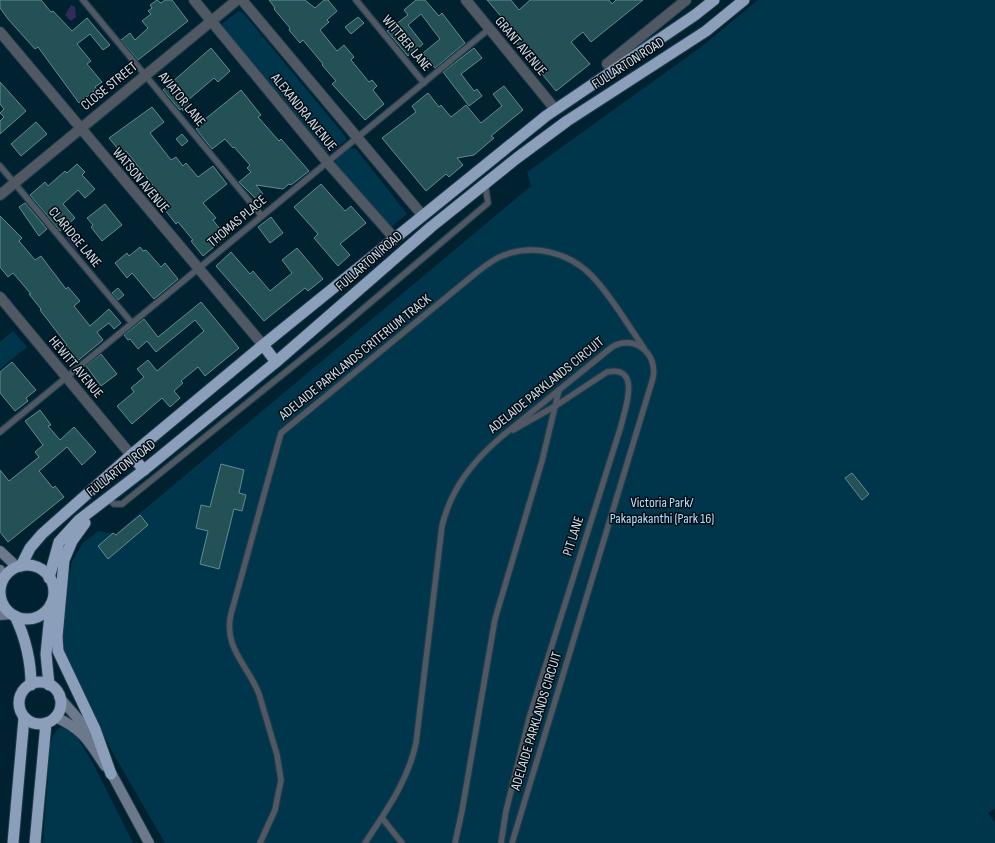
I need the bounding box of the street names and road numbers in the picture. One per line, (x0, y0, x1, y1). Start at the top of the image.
street label: WITTBER LANE (379, 11, 436, 75)
street label: GRANT AVENUE (491, 13, 551, 79)
street label: FULLARTON ROAD (589, 33, 667, 93)
street label: CLOSE STREET (77, 58, 141, 114)
street label: AVIATOR LANE (154, 67, 209, 130)
street label: ALEXANDRA AVENUE (267, 69, 341, 154)
street label: WATSON AVENUE (109, 144, 173, 216)
street label: THOMAS PLACE (204, 191, 270, 251)
street label: CLARIDGE LANE (45, 203, 105, 271)
street label: FULLARTON ROAD (332, 227, 406, 295)
street label: ADELAIDE PARKLANDS CRITERIUM TRACK (275, 290, 435, 424)
street label: HEWITT AVENUE (45, 332, 107, 402)
street label: ADELAIDE PARKLANDS CIRCUIT (484, 333, 607, 437)
street label: FULLARTON ROAD (83, 436, 159, 500)
street label: PIT LANE (559, 514, 587, 558)
street label: ADELAIDE PARKLANDS CIRCUIT (507, 650, 565, 793)

